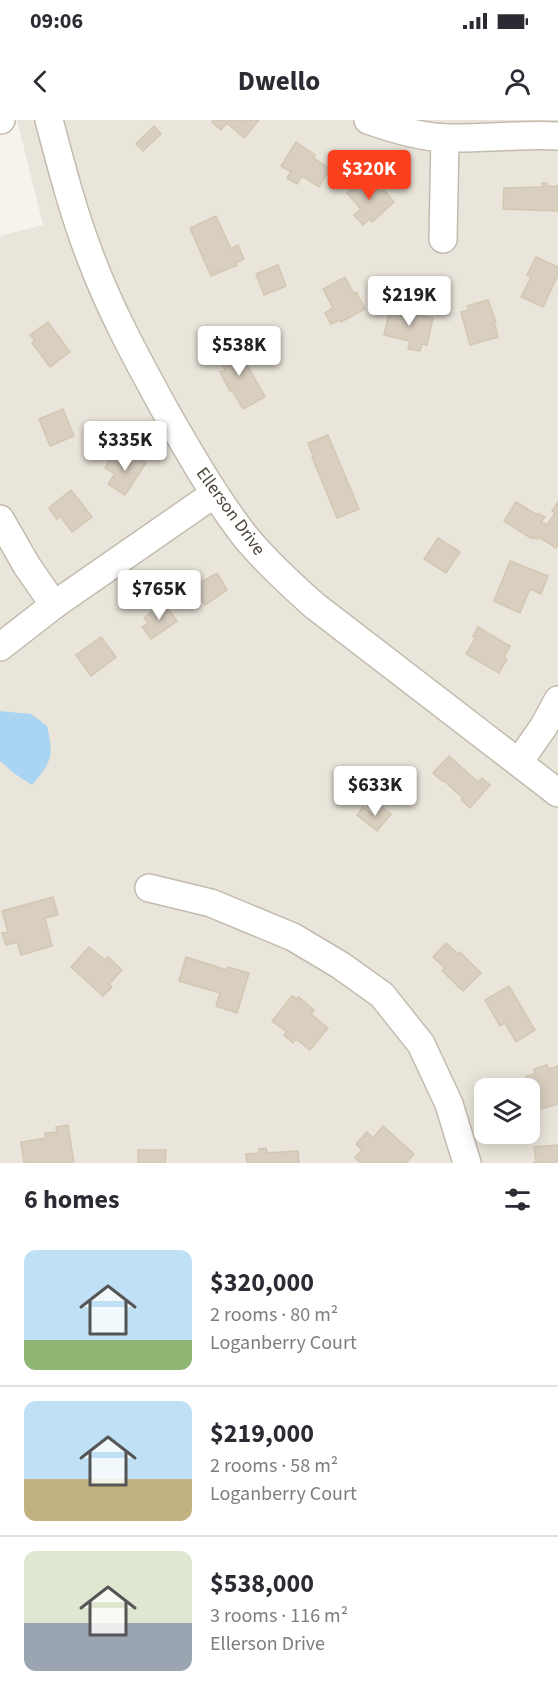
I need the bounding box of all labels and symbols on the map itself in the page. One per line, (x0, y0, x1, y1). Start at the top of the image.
pin: $320K (327, 150, 411, 201)
pin: $219K (367, 276, 451, 327)
pin: $538K (197, 326, 281, 377)
pin: $335K (83, 421, 167, 472)
street label: Ellerson Drive (190, 462, 271, 561)
pin: $765K (117, 570, 201, 621)
pin: $633K (333, 766, 417, 817)

